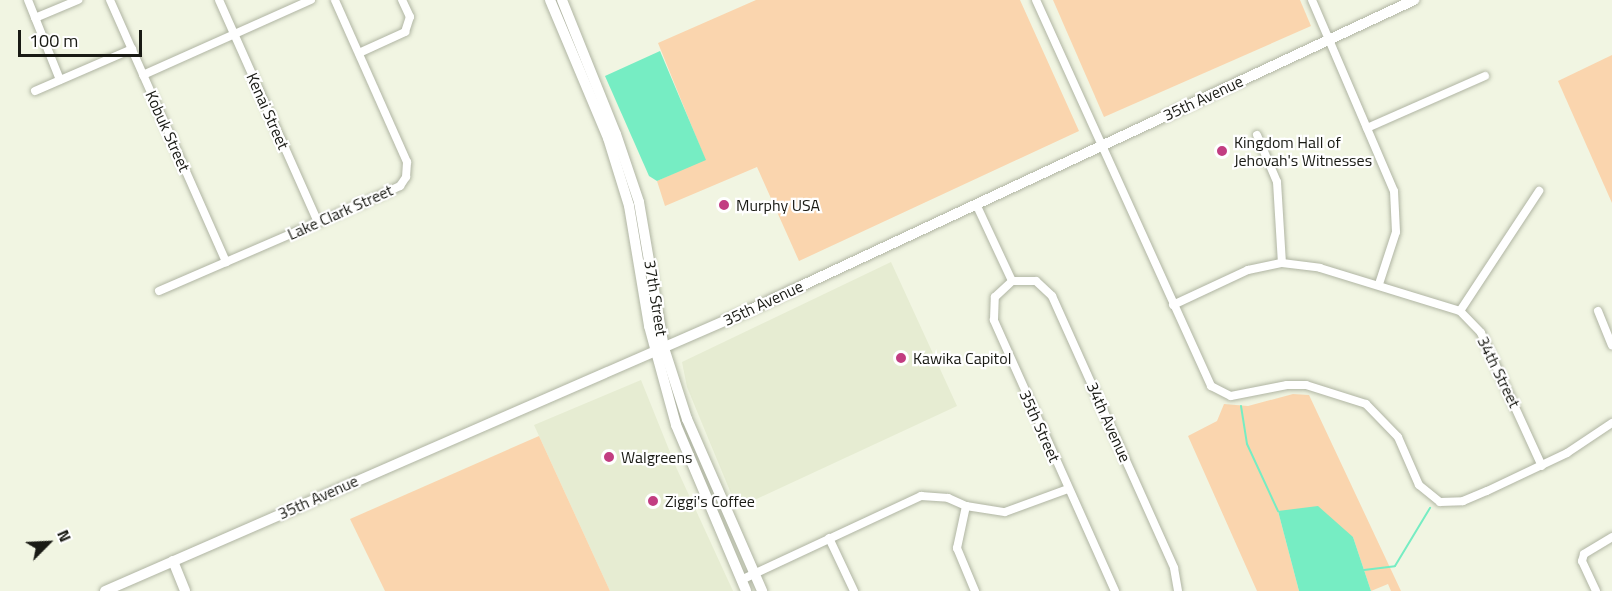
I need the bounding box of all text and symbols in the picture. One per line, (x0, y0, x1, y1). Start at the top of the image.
scale bar (21, 18, 146, 56)
text: 100 m (29, 27, 78, 54)
street label: Kenai Street (243, 70, 293, 152)
street label: 35th Avenue (1160, 71, 1246, 125)
street label: Kobuk Street (142, 88, 194, 174)
place label: Kingdom Hall of Jehovah's Witnesses (1234, 132, 1372, 170)
marker: Kingdom Hall of Jehovah's Witnesses (1215, 144, 1229, 158)
street label: Lake Clark Street (284, 180, 396, 244)
place label: Murphy USA (736, 195, 820, 215)
marker: Murphy USA (717, 198, 731, 212)
street label: 37th Street (641, 259, 671, 337)
street label: 35th Avenue (720, 276, 806, 330)
street label: 34th Street (1474, 333, 1524, 411)
place label: Kawika Capitol (913, 348, 1011, 368)
marker: Kawika Capitol (894, 351, 908, 365)
street label: 34th Avenue (1083, 379, 1135, 465)
street label: 35th Street (1016, 387, 1064, 465)
place label: Walgreens (621, 447, 692, 467)
marker: Walgreens (602, 450, 616, 464)
street label: 35th Avenue (275, 471, 361, 523)
place label: Ziggi's Coffee (665, 491, 755, 511)
marker: Ziggi's Coffee (646, 494, 660, 508)
north arrow (18, 513, 78, 573)
text: N (51, 526, 78, 546)

